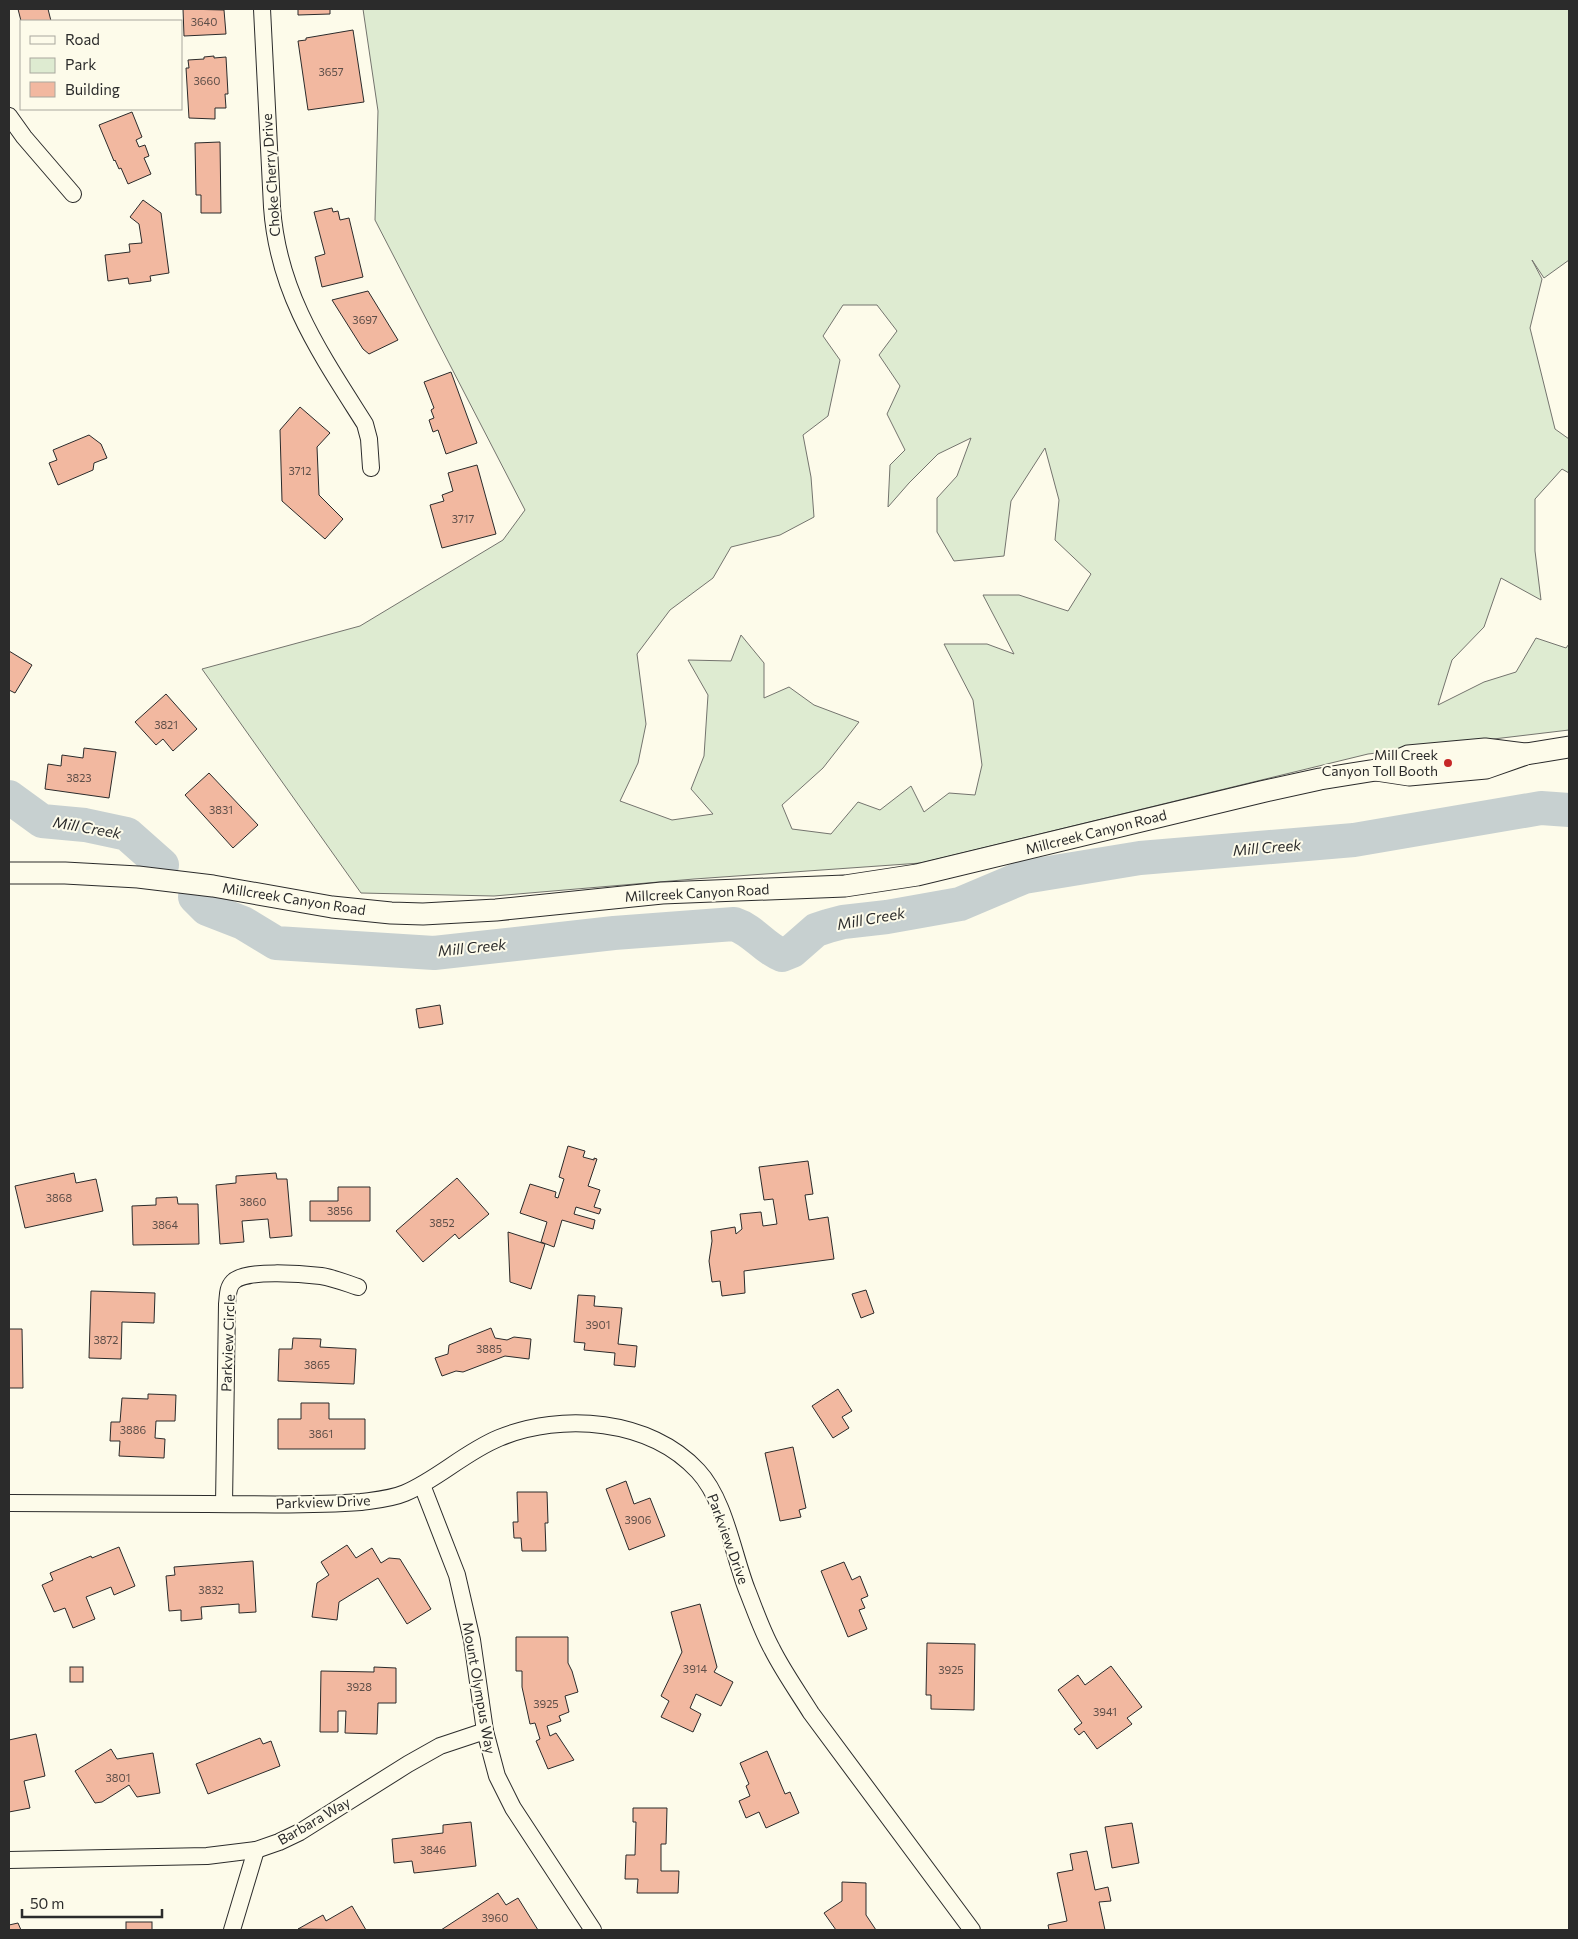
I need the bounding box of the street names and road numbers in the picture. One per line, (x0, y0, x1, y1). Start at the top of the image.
street label: Choke Cherry Drive (258, 113, 283, 237)
street label: Millcreek Canyon Road (1023, 806, 1168, 857)
street label: Millcreek Canyon Road (221, 879, 367, 918)
street label: Millcreek Canyon Road (624, 880, 770, 905)
street label: Parkview Circle (217, 1294, 238, 1392)
street label: Parkview Drive (275, 1491, 371, 1512)
street label: Parkview Drive (704, 1491, 753, 1586)
street label: Mount Olympus Way (460, 1621, 499, 1755)
street label: Barbara Way (274, 1793, 353, 1848)

